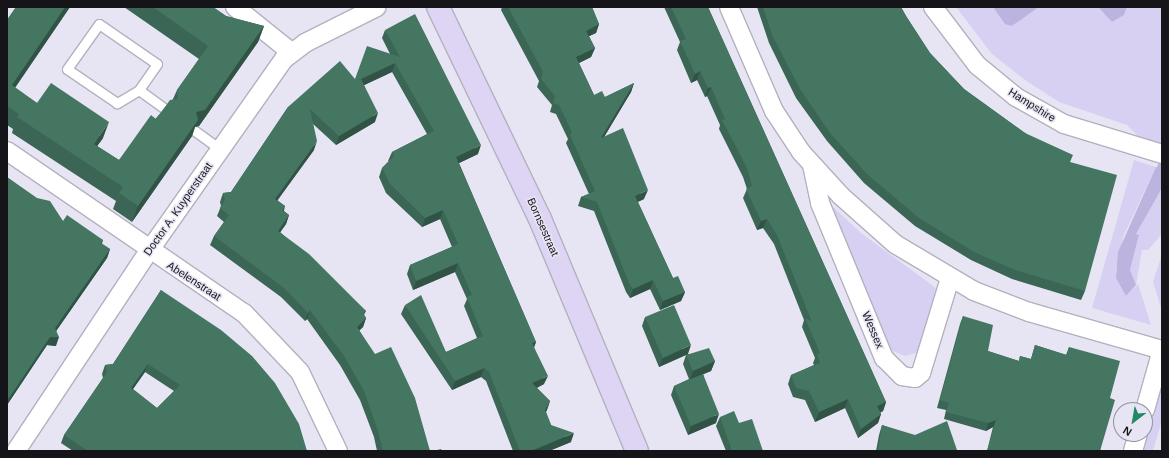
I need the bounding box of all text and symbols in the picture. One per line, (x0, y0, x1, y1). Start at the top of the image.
street label: Hampshire (1006, 85, 1058, 125)
street label: Doctor A. Kuyperstraat (141, 160, 215, 258)
street label: Bornsestraat (524, 196, 562, 258)
street label: Abelenstraat (165, 259, 223, 303)
street label: Wessex (859, 310, 887, 350)
north arrow (1113, 402, 1153, 442)
text: N (1121, 424, 1134, 439)

